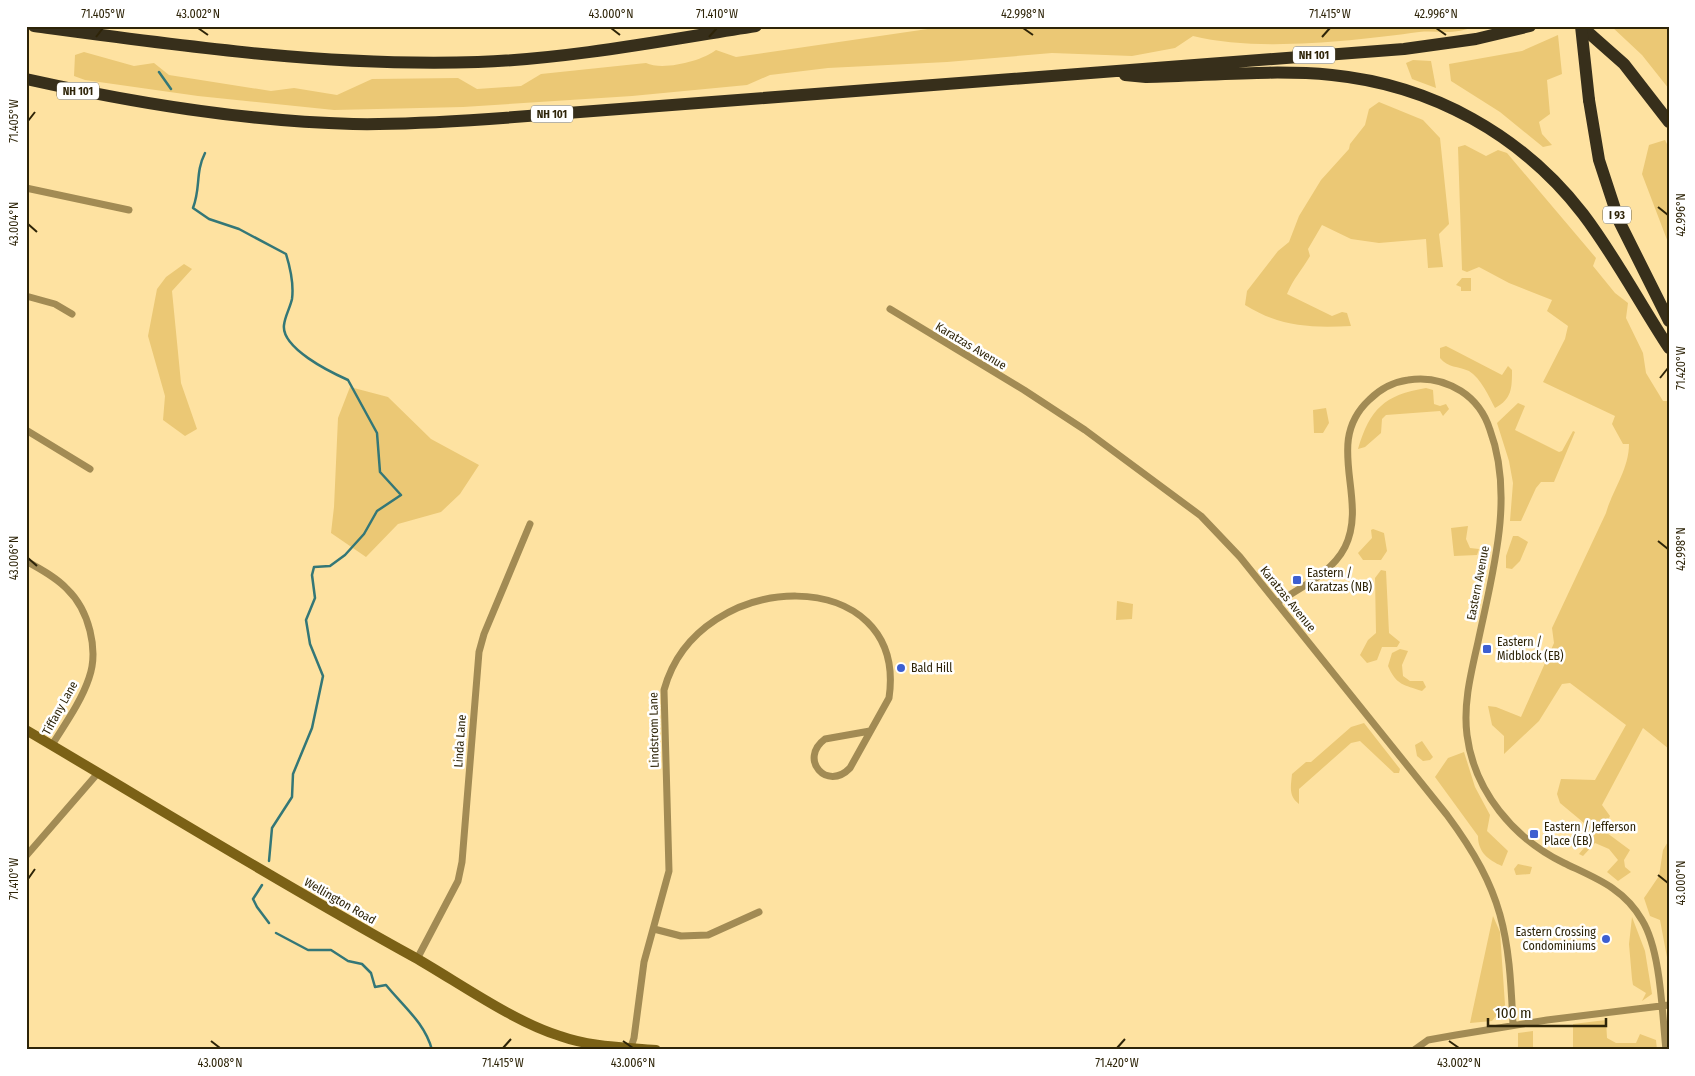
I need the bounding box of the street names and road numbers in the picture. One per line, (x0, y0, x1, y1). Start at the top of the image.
road number: NH 101 (1293, 46, 1335, 64)
road number: NH 101 (57, 82, 99, 100)
road number: NH 101 (531, 106, 573, 122)
road number: I 93 (1603, 206, 1631, 224)
street label: Karatzas Avenue (933, 319, 1009, 373)
street label: Eastern Avenue (1464, 545, 1492, 621)
street label: Karatzas Avenue (1257, 563, 1319, 635)
street label: Tiffany Lane (39, 679, 81, 737)
street label: Lindstrom Lane (646, 692, 662, 768)
street label: Linda Lane (451, 714, 469, 768)
street label: Wellington Road (302, 875, 378, 927)

